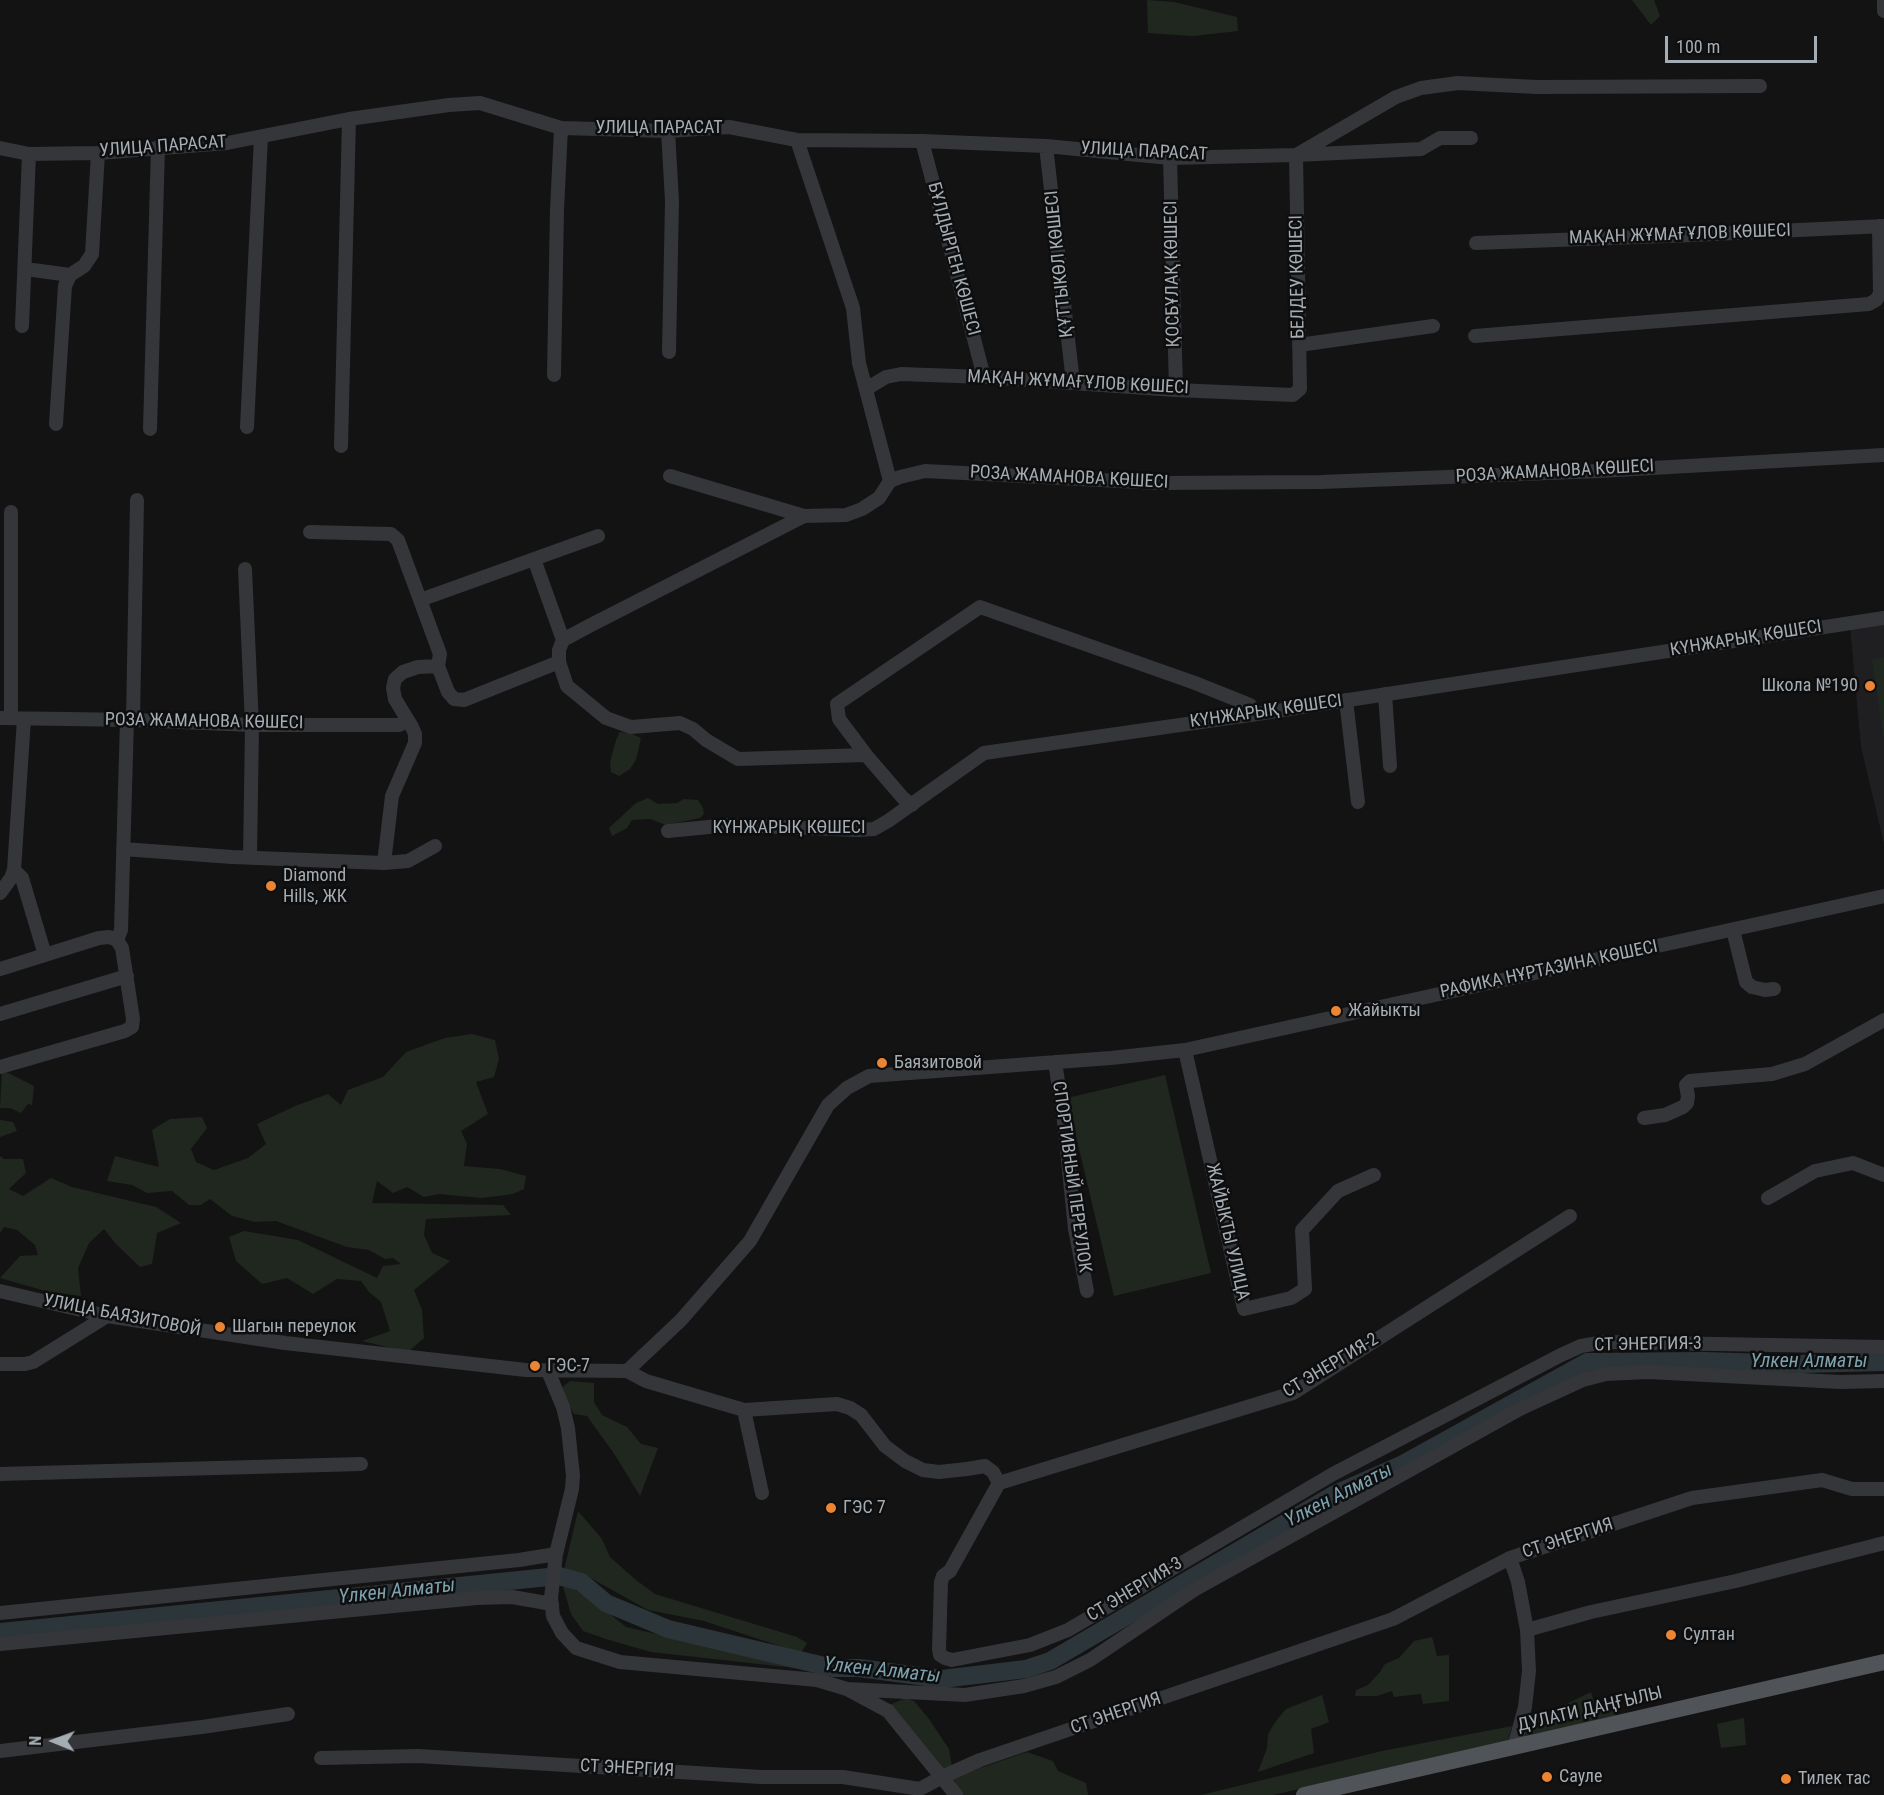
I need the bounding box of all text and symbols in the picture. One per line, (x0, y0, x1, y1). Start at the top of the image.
scale bar (1668, 24, 1820, 62)
text: 100 m (1676, 36, 1720, 57)
street label: УЛИЦА ПАРАСАТ (595, 117, 723, 139)
street label: УЛИЦА ПАРАСАТ (99, 132, 227, 162)
street label: УЛИЦА ПАРАСАТ (1080, 138, 1208, 166)
street label: БҰЛДЫРГЕН КӨШЕСІ (922, 180, 984, 338)
street label: ҚҰТТЫКӨЛ КӨШЕСІ (1042, 189, 1078, 339)
street label: ҚОСБҰЛАҚ КӨШЕСІ (1161, 200, 1185, 348)
street label: БЕЛДЕУ КӨШЕСІ (1286, 215, 1310, 339)
street label: МАҚАН ЖҰМАҒҰЛОВ КӨШЕСІ (1569, 220, 1791, 250)
street label: МАҚАН ЖҰМАҒҰЛОВ КӨШЕСІ (967, 366, 1189, 400)
street label: РОЗА ЖАМАНОВА КӨШЕСІ (1455, 456, 1655, 488)
street label: РОЗА ЖАМАНОВА КӨШЕСІ (969, 462, 1169, 494)
street label: КҮНЖАРЫҚ КӨШЕСІ (1669, 616, 1823, 662)
place label: Школа №190 (1761, 675, 1858, 697)
marker: Школа №190 (1863, 679, 1877, 693)
street label: КҮНЖАРЫҚ КӨШЕСІ (1189, 691, 1343, 733)
street label: РОЗА ЖАМАНОВА КӨШЕСІ (105, 709, 303, 735)
street label: КҮНЖАРЫҚ КӨШЕСІ (712, 817, 866, 839)
place label: Diamond Hills, ЖК (283, 865, 347, 908)
marker: Diamond Hills, ЖК (264, 879, 278, 893)
street label: РАФИКА НҰРТАЗИНА КӨШЕСІ (1438, 936, 1660, 1004)
place label: Жайыкты (1348, 1000, 1421, 1022)
marker: Жайыкты (1329, 1004, 1343, 1018)
place label: Баязитовой (894, 1052, 982, 1074)
marker: Баязитовой (875, 1056, 889, 1070)
street label: СПОРТИВНЫЙ ПЕРЕУЛОК (1047, 1080, 1095, 1274)
street label: ЖАЙЫКТЫ УЛИЦА (1201, 1161, 1253, 1303)
street label: УЛИЦА БАЯЗИТОВОЙ (41, 1290, 203, 1342)
place label: Шагын переулок (232, 1316, 356, 1338)
marker: Шагын переулок (213, 1320, 227, 1334)
street label: СТ ЭНЕРГИЯ-2 (1279, 1329, 1383, 1403)
street label: СТ ЭНЕРГИЯ-3 (1594, 1333, 1702, 1357)
water label: Үлкен Алматы (1750, 1350, 1868, 1374)
place label: ГЭС-7 (547, 1355, 590, 1377)
marker: ГЭС-7 (528, 1359, 542, 1373)
water label: Үлкен Алматы (1281, 1459, 1397, 1533)
place label: ГЭС 7 (843, 1497, 886, 1519)
marker: ГЭС 7 (824, 1501, 838, 1515)
street label: СТ ЭНЕРГИЯ (1520, 1514, 1616, 1564)
street label: СТ ЭНЕРГИЯ-3 (1083, 1553, 1187, 1627)
water label: Үлкен Алматы (337, 1574, 457, 1610)
place label: Султан (1683, 1624, 1735, 1646)
marker: Султан (1664, 1628, 1678, 1642)
water label: Үлкен Алматы (822, 1653, 942, 1689)
street label: ДУЛАТИ ДАҢҒЫЛЫ (1515, 1683, 1665, 1737)
street label: СТ ЭНЕРГИЯ (1068, 1688, 1164, 1740)
north arrow (24, 1711, 84, 1771)
text: N (26, 1736, 45, 1746)
street label: СТ ЭНЕРГИЯ (579, 1756, 675, 1782)
place label: Сауле (1559, 1766, 1602, 1788)
place label: Тилек тас (1798, 1768, 1870, 1790)
marker: Сауле (1540, 1770, 1554, 1784)
marker: Тилек тас (1779, 1772, 1793, 1786)

